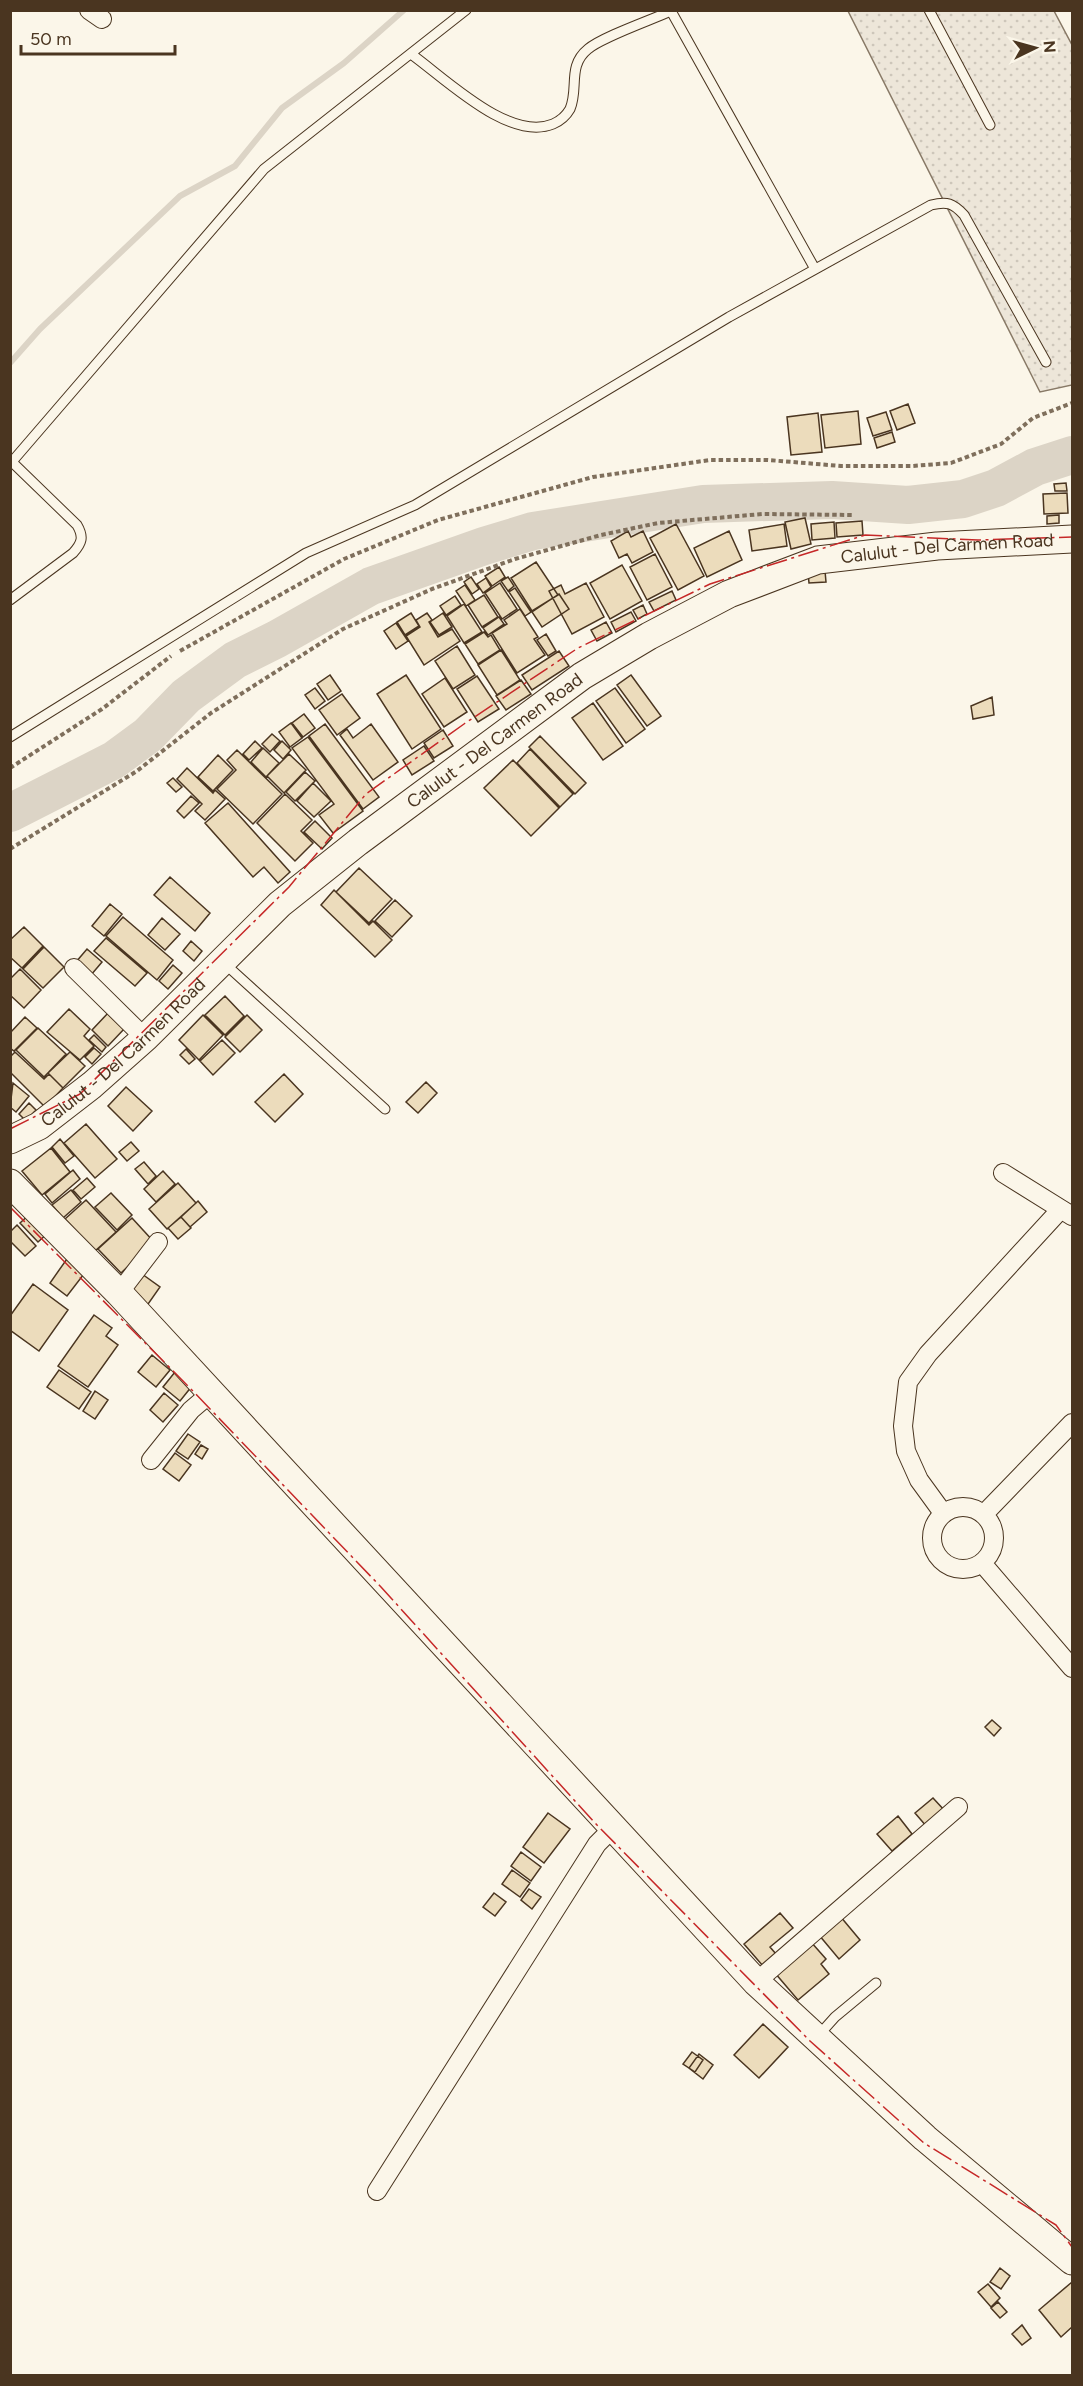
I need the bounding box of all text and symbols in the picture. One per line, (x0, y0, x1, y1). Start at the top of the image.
scale bar (21, 18, 176, 56)
north arrow (1005, 18, 1065, 78)
text: 50 m (30, 28, 72, 50)
text: N (1039, 40, 1059, 54)
street label: Calulut - Del Carmen Road (839, 529, 1054, 568)
street label: Calulut - Del Carmen Road (402, 668, 587, 813)
street label: Calulut - Del Carmen Road (36, 973, 210, 1132)

